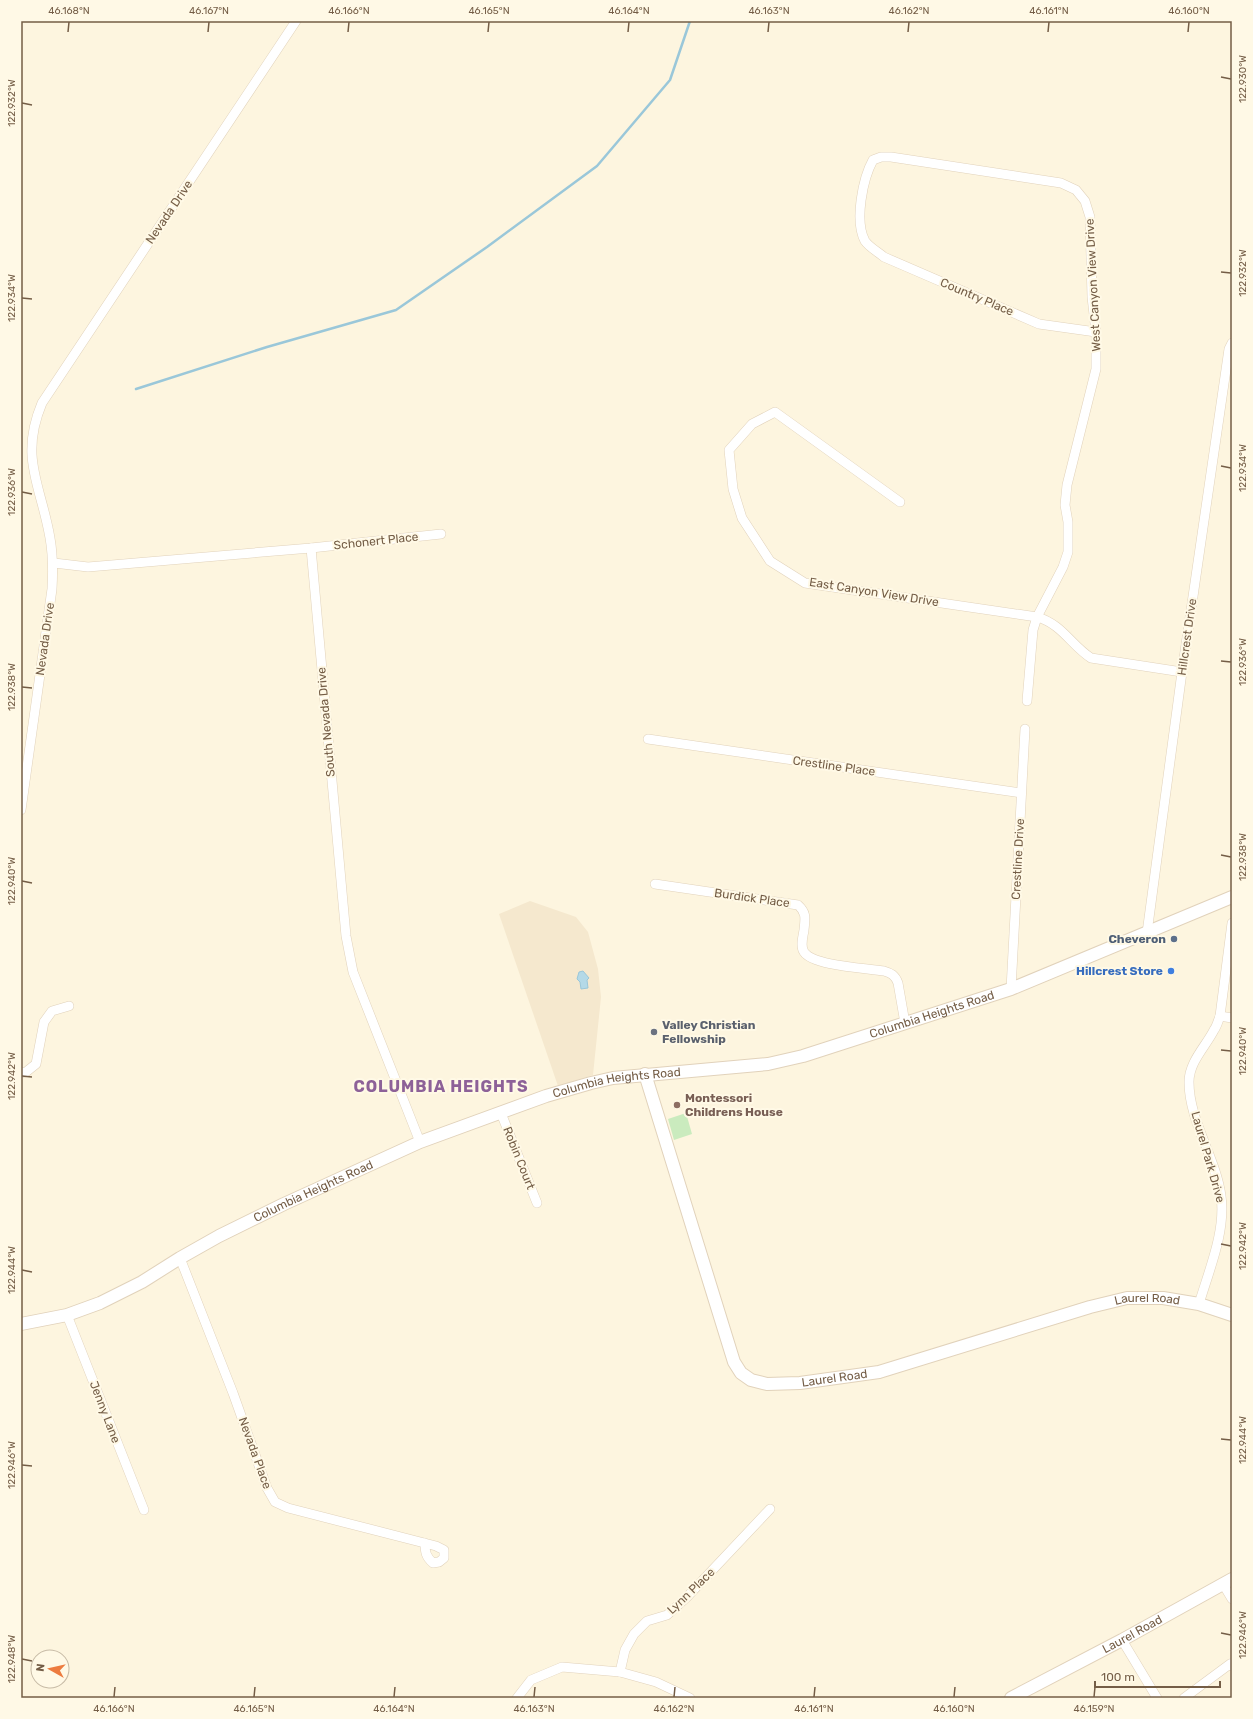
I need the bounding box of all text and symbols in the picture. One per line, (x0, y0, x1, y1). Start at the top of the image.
text: 46.168°N (48, 5, 90, 17)
text: 46.167°N (189, 5, 229, 17)
text: 46.166°N (328, 5, 370, 17)
text: 46.165°N (468, 5, 510, 17)
text: 46.164°N (608, 5, 650, 17)
text: 46.163°N (748, 5, 790, 17)
text: 46.162°N (888, 5, 930, 17)
text: 46.161°N (1029, 5, 1069, 17)
text: 46.160°N (1168, 5, 1210, 17)
text: 122.930°W (1237, 55, 1249, 103)
text: 122.932°W (6, 79, 18, 127)
street label: Nevada Drive (143, 177, 195, 246)
street label: West Canyon View Drive (1083, 218, 1103, 352)
text: 122.932°W (1237, 249, 1249, 297)
text: 122.934°W (6, 274, 18, 322)
street label: Country Place (938, 275, 1016, 319)
text: 122.934°W (1237, 444, 1249, 492)
text: 122.936°W (6, 468, 18, 516)
street label: Schonert Place (333, 530, 419, 552)
street label: East Canyon View Drive (808, 575, 940, 609)
street label: Hillcrest Drive (1175, 597, 1199, 676)
street label: Nevada Drive (33, 601, 57, 676)
text: 122.936°W (1237, 638, 1249, 686)
text: 122.938°W (6, 663, 18, 711)
street label: South Nevada Drive (314, 666, 338, 777)
street label: Crestline Place (792, 753, 876, 779)
street label: Crestline Drive (1009, 818, 1027, 900)
text: 122.938°W (1237, 833, 1249, 881)
text: 122.940°W (6, 857, 18, 905)
street label: Burdick Place (713, 886, 791, 910)
place label: Cheveron (1108, 932, 1166, 946)
marker: Cheveron (1169, 934, 1179, 944)
place label: Hillcrest Store (1076, 964, 1163, 978)
marker: Hillcrest Store (1166, 966, 1176, 976)
street label: Columbia Heights Road (868, 988, 996, 1041)
place label: Valley Christian Fellowship (662, 1018, 756, 1046)
marker: Valley Christian Fellowship (649, 1027, 659, 1037)
text: 122.940°W (1237, 1027, 1249, 1075)
text: 122.942°W (6, 1052, 18, 1100)
street label: Columbia Heights Road (551, 1065, 681, 1101)
district label: COLUMBIA HEIGHTS (353, 1077, 529, 1096)
place label: Montessori Childrens House (685, 1091, 783, 1119)
marker: Montessori Childrens House (672, 1100, 682, 1110)
street label: Laurel Park Drive (1188, 1110, 1228, 1205)
street label: Robin Court (500, 1125, 538, 1192)
street label: Columbia Heights Road (251, 1157, 375, 1225)
text: 122.942°W (1237, 1222, 1249, 1270)
text: 122.944°W (6, 1246, 18, 1294)
street label: Laurel Road (1113, 1291, 1181, 1308)
street label: Laurel Road (801, 1367, 868, 1390)
street label: Jenny Lane (87, 1379, 123, 1445)
street label: Nevada Place (236, 1415, 275, 1491)
text: 122.944°W (1237, 1416, 1249, 1464)
text: 122.946°W (6, 1441, 18, 1489)
street label: Lynn Place (664, 1565, 718, 1617)
text: 122.946°W (1237, 1611, 1249, 1659)
street label: Laurel Road (1100, 1612, 1165, 1656)
text: 122.948°W (6, 1635, 18, 1683)
north arrow (30, 1649, 70, 1689)
text: N (34, 1663, 48, 1673)
scale bar (1095, 1663, 1220, 1689)
text: 100 m (1101, 1670, 1135, 1684)
text: 46.166°N (93, 1703, 135, 1715)
text: 46.165°N (233, 1703, 275, 1715)
text: 46.164°N (373, 1703, 415, 1715)
text: 46.163°N (513, 1703, 555, 1715)
text: 46.162°N (653, 1703, 695, 1715)
text: 46.161°N (794, 1703, 834, 1715)
text: 46.160°N (933, 1703, 975, 1715)
text: 46.159°N (1073, 1703, 1115, 1715)

